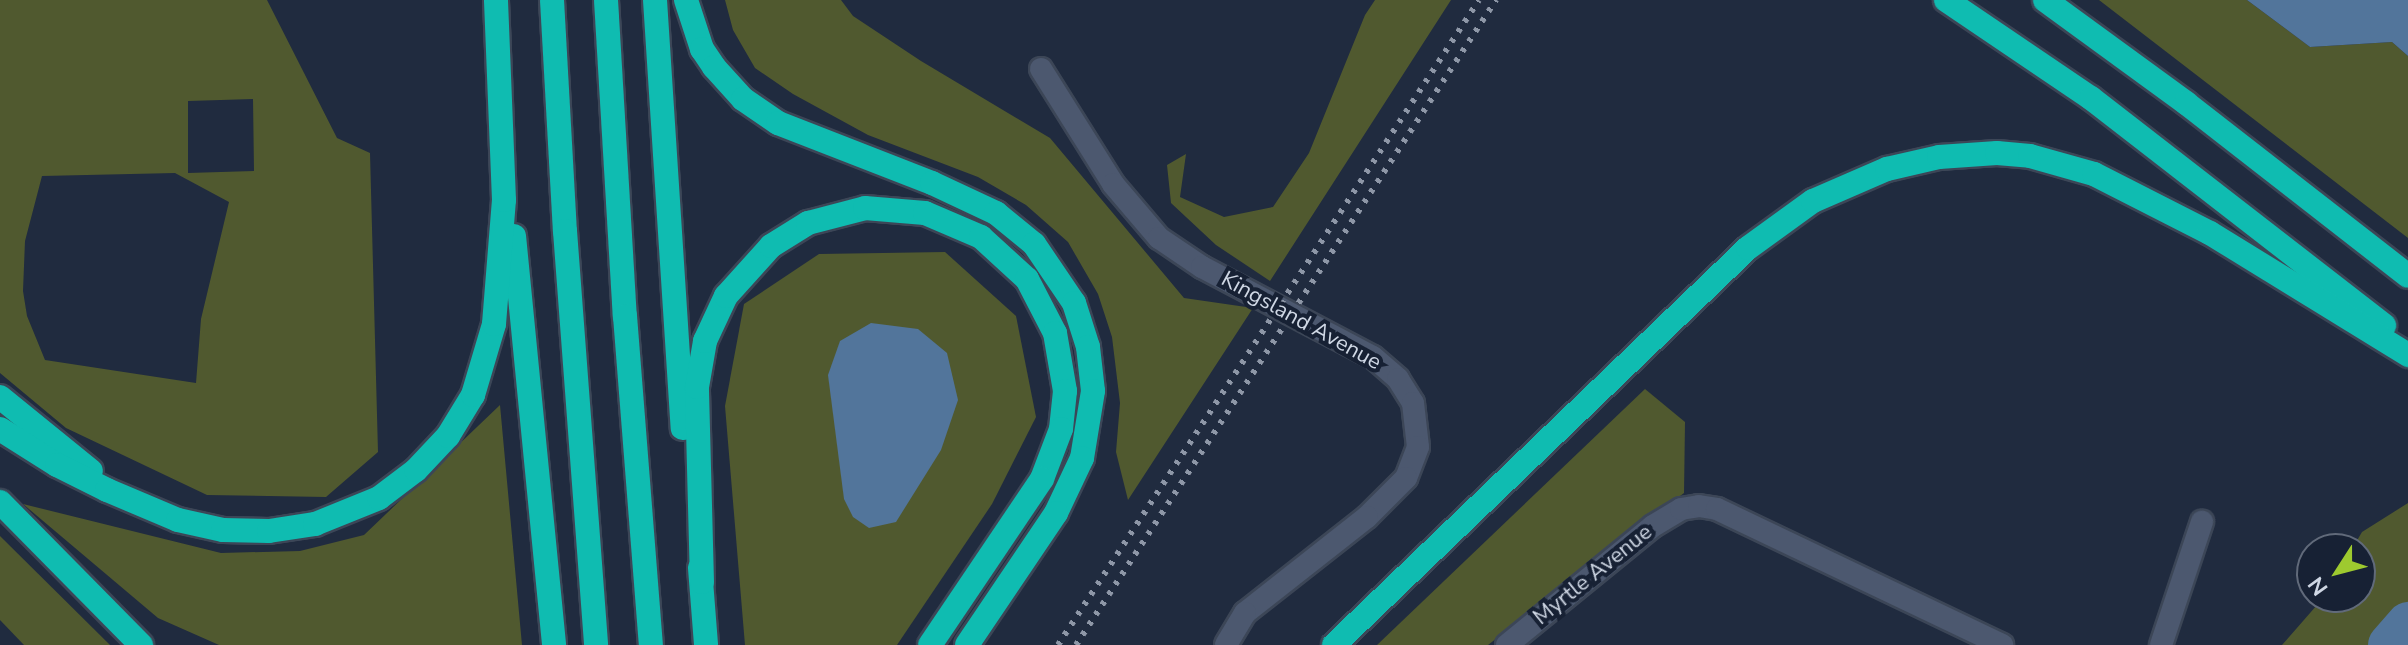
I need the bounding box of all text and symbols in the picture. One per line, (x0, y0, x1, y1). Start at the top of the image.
street label: Kingsland Avenue (1216, 266, 1386, 376)
street label: Myrtle Avenue (1528, 519, 1658, 631)
north arrow (2296, 533, 2376, 613)
text: N (2301, 570, 2335, 601)

